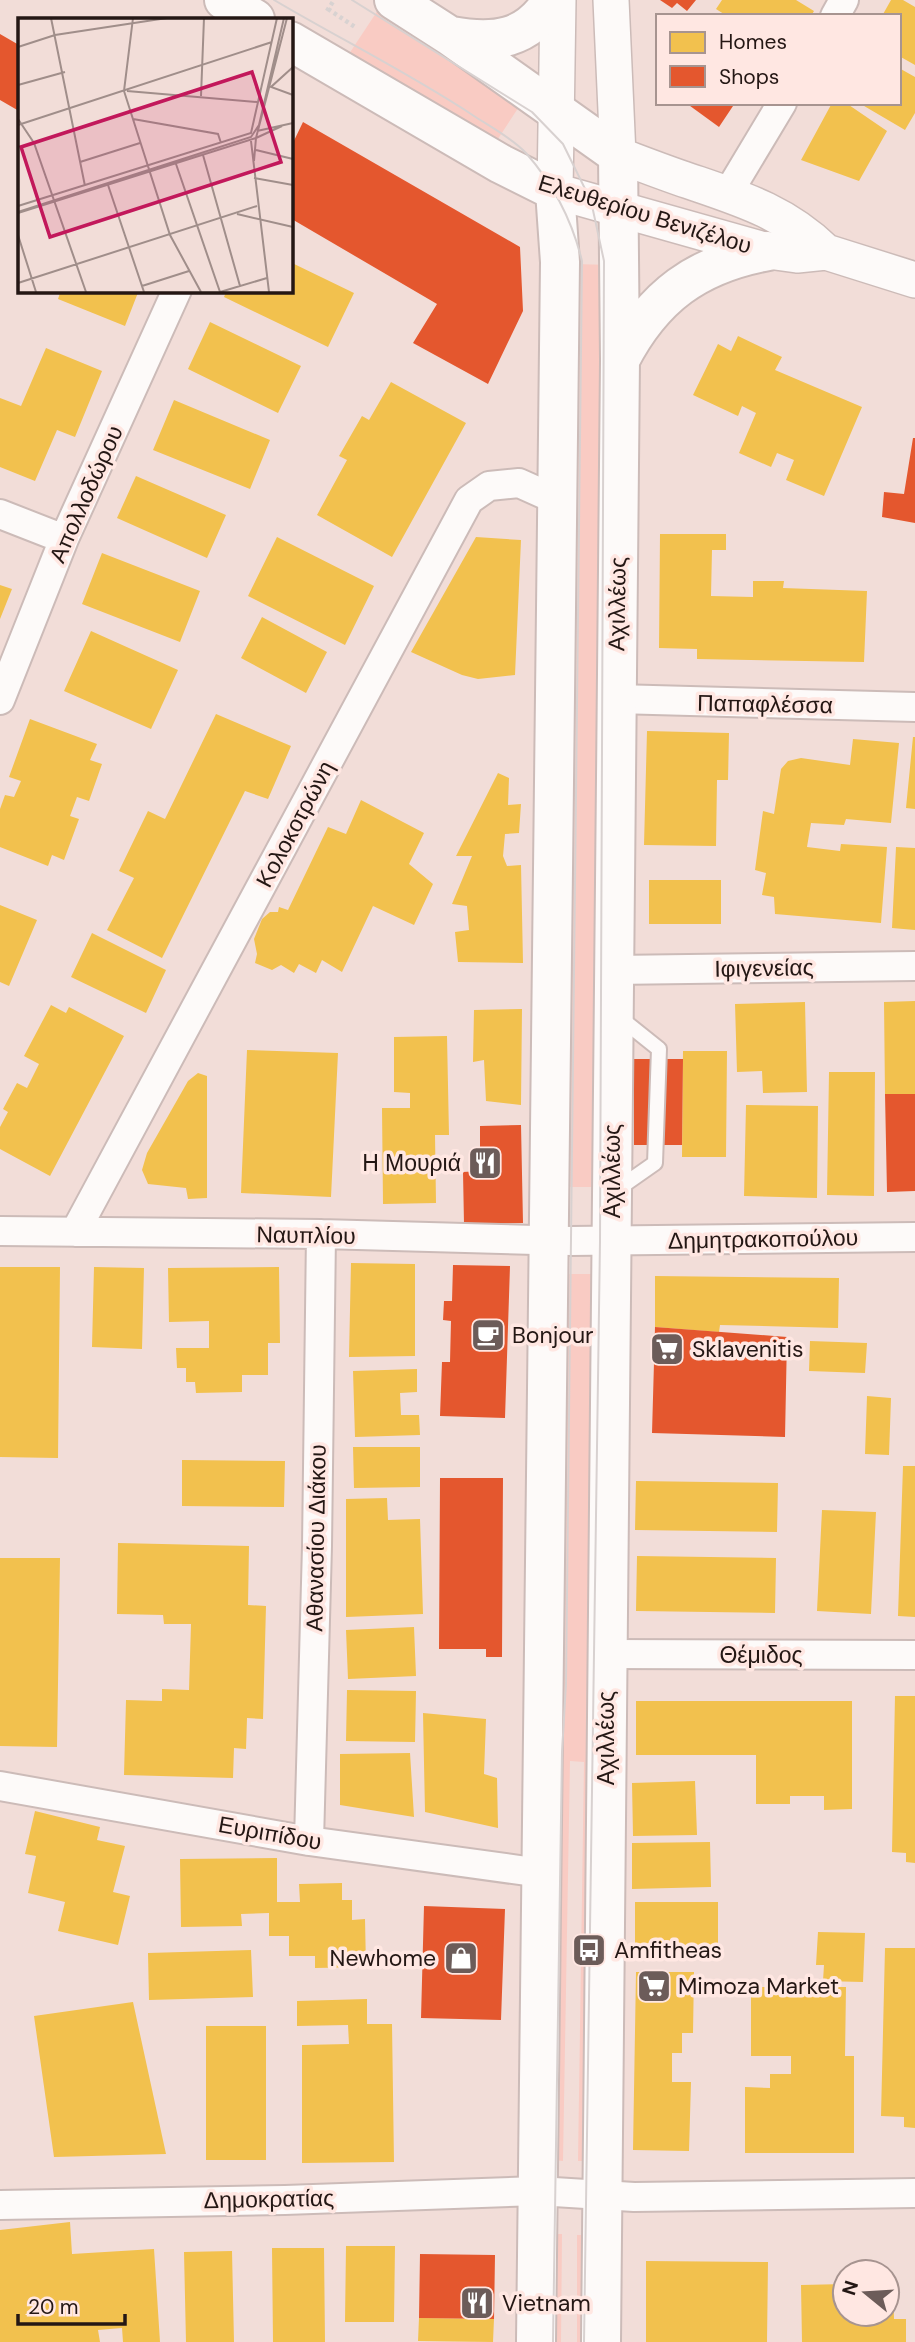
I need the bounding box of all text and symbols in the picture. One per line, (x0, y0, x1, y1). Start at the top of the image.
legend (656, 14, 901, 105)
inset map (18, 18, 292, 292)
text: Homes (719, 28, 787, 56)
text: Shops (719, 63, 779, 91)
street label: Ελευθερίου Βενιζέλου (535, 167, 755, 261)
street label: Απολλοδώρου (42, 421, 130, 567)
street label: Αχιλλέως (601, 557, 633, 651)
street label: Παπαφλέσσα (697, 688, 833, 720)
street label: Κολοκοτρώνη (249, 755, 341, 893)
street label: Ιφιγενείας (714, 952, 814, 984)
street label: Αχιλλέως (597, 1124, 627, 1218)
restaurant icon: Η Μουριά (466, 1144, 504, 1182)
place label: Η Μουριά (362, 1148, 461, 1178)
street label: Ναυπλίου (256, 1219, 356, 1251)
street label: Δημητρακοπούλου (668, 1222, 858, 1256)
cafe icon: Bonjour (469, 1316, 507, 1354)
place label: Bonjour (512, 1320, 594, 1350)
supermarket icon: Sklavenitis (648, 1330, 686, 1368)
place label: Sklavenitis (692, 1334, 804, 1364)
street label: Αθανασίου Διάκου (299, 1444, 333, 1632)
street label: Θέμιδος (719, 1640, 803, 1670)
street label: Αχιλλέως (591, 1691, 621, 1785)
street label: Ευριπίδου (216, 1809, 324, 1857)
bus stop icon: Amfitheas (570, 1931, 608, 1969)
place label: Amfitheas (614, 1935, 722, 1965)
shop icon: Newhome (442, 1939, 480, 1977)
place label: Newhome (330, 1943, 436, 1973)
supermarket icon: Mimoza Market (635, 1967, 673, 2005)
place label: Mimoza Market (678, 1971, 839, 2001)
street label: Δημοκρατίας (203, 2183, 335, 2215)
north arrow (831, 2258, 901, 2328)
text: N (836, 2277, 864, 2298)
scale bar (18, 2282, 124, 2326)
restaurant icon: Vietnam (458, 2284, 496, 2322)
place label: Vietnam (502, 2288, 591, 2318)
text: 20 m (28, 2293, 79, 2321)

